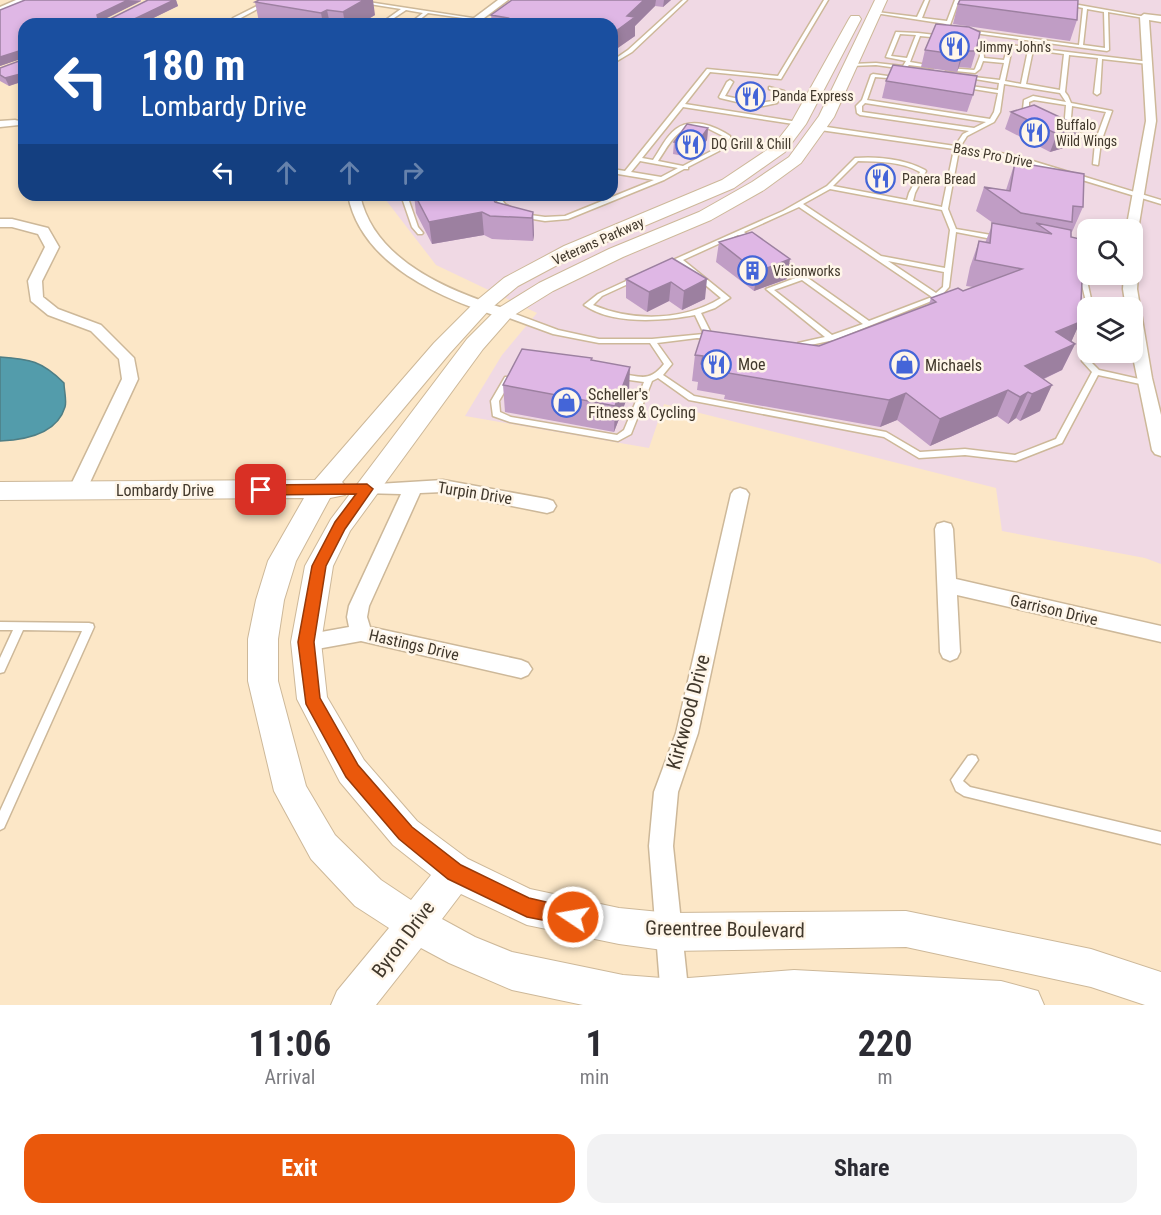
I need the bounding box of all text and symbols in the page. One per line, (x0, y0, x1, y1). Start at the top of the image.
restaurant icon: Jimmy John's (939, 31, 971, 63)
place label: Jimmy John's (976, 39, 1051, 55)
text: 180 m (141, 41, 246, 90)
icon: left (42, 42, 120, 120)
restaurant icon: Panda Express (735, 80, 767, 112)
place label: Panda Express (772, 88, 854, 104)
text: Lombardy Drive (141, 91, 307, 123)
restaurant icon: Buffalo Wild Wings (1019, 117, 1051, 149)
place label: Buffalo Wild Wings (1056, 117, 1117, 149)
restaurant icon: DQ Grill & Chill (674, 128, 706, 160)
place label: DQ Grill & Chill (711, 136, 791, 152)
street label: Bass Pro Drive (952, 139, 1034, 171)
icon: left (207, 156, 240, 189)
icon: ahead (270, 156, 303, 189)
icon: ahead (333, 156, 366, 189)
icon: right (396, 156, 429, 189)
restaurant icon: Panera Bread (865, 163, 897, 195)
place label: Panera Bread (902, 171, 976, 187)
street label: Veterans Parkway (550, 214, 646, 268)
map controls (1077, 219, 1143, 363)
button: search (1077, 219, 1143, 285)
building icon: Visionworks (736, 255, 768, 287)
place label: Visionworks (773, 263, 841, 279)
button: layers (1077, 297, 1143, 363)
restaurant icon: Moe (701, 348, 733, 380)
shop icon: Michaels (888, 349, 920, 381)
place label: Moe (738, 355, 766, 374)
place label: Michaels (925, 356, 982, 375)
place label: Scheller's Fitness & Cycling (588, 385, 696, 422)
shop icon: Scheller's Fitness & Cycling (551, 387, 583, 419)
pin (235, 464, 286, 515)
icon: arrive (244, 473, 277, 506)
street label: Turpin Drive (436, 478, 514, 508)
street label: Lombardy Drive (116, 481, 214, 500)
street label: Garrison Drive (1008, 591, 1100, 629)
street label: Hastings Drive (367, 625, 461, 665)
street label: Kirkwood Drive (661, 652, 715, 772)
position arrow (541, 885, 605, 949)
street label: Byron Drive (367, 896, 439, 982)
street label: Greentree Boulevard (645, 916, 805, 942)
text: 11:06 (249, 1023, 331, 1065)
text: 1 (585, 1023, 604, 1065)
text: 220 (858, 1023, 912, 1065)
text: Arrival (264, 1065, 315, 1089)
text: min (580, 1065, 609, 1089)
text: m (878, 1065, 893, 1089)
button: Exit (24, 1134, 575, 1203)
button: Share (587, 1134, 1137, 1203)

